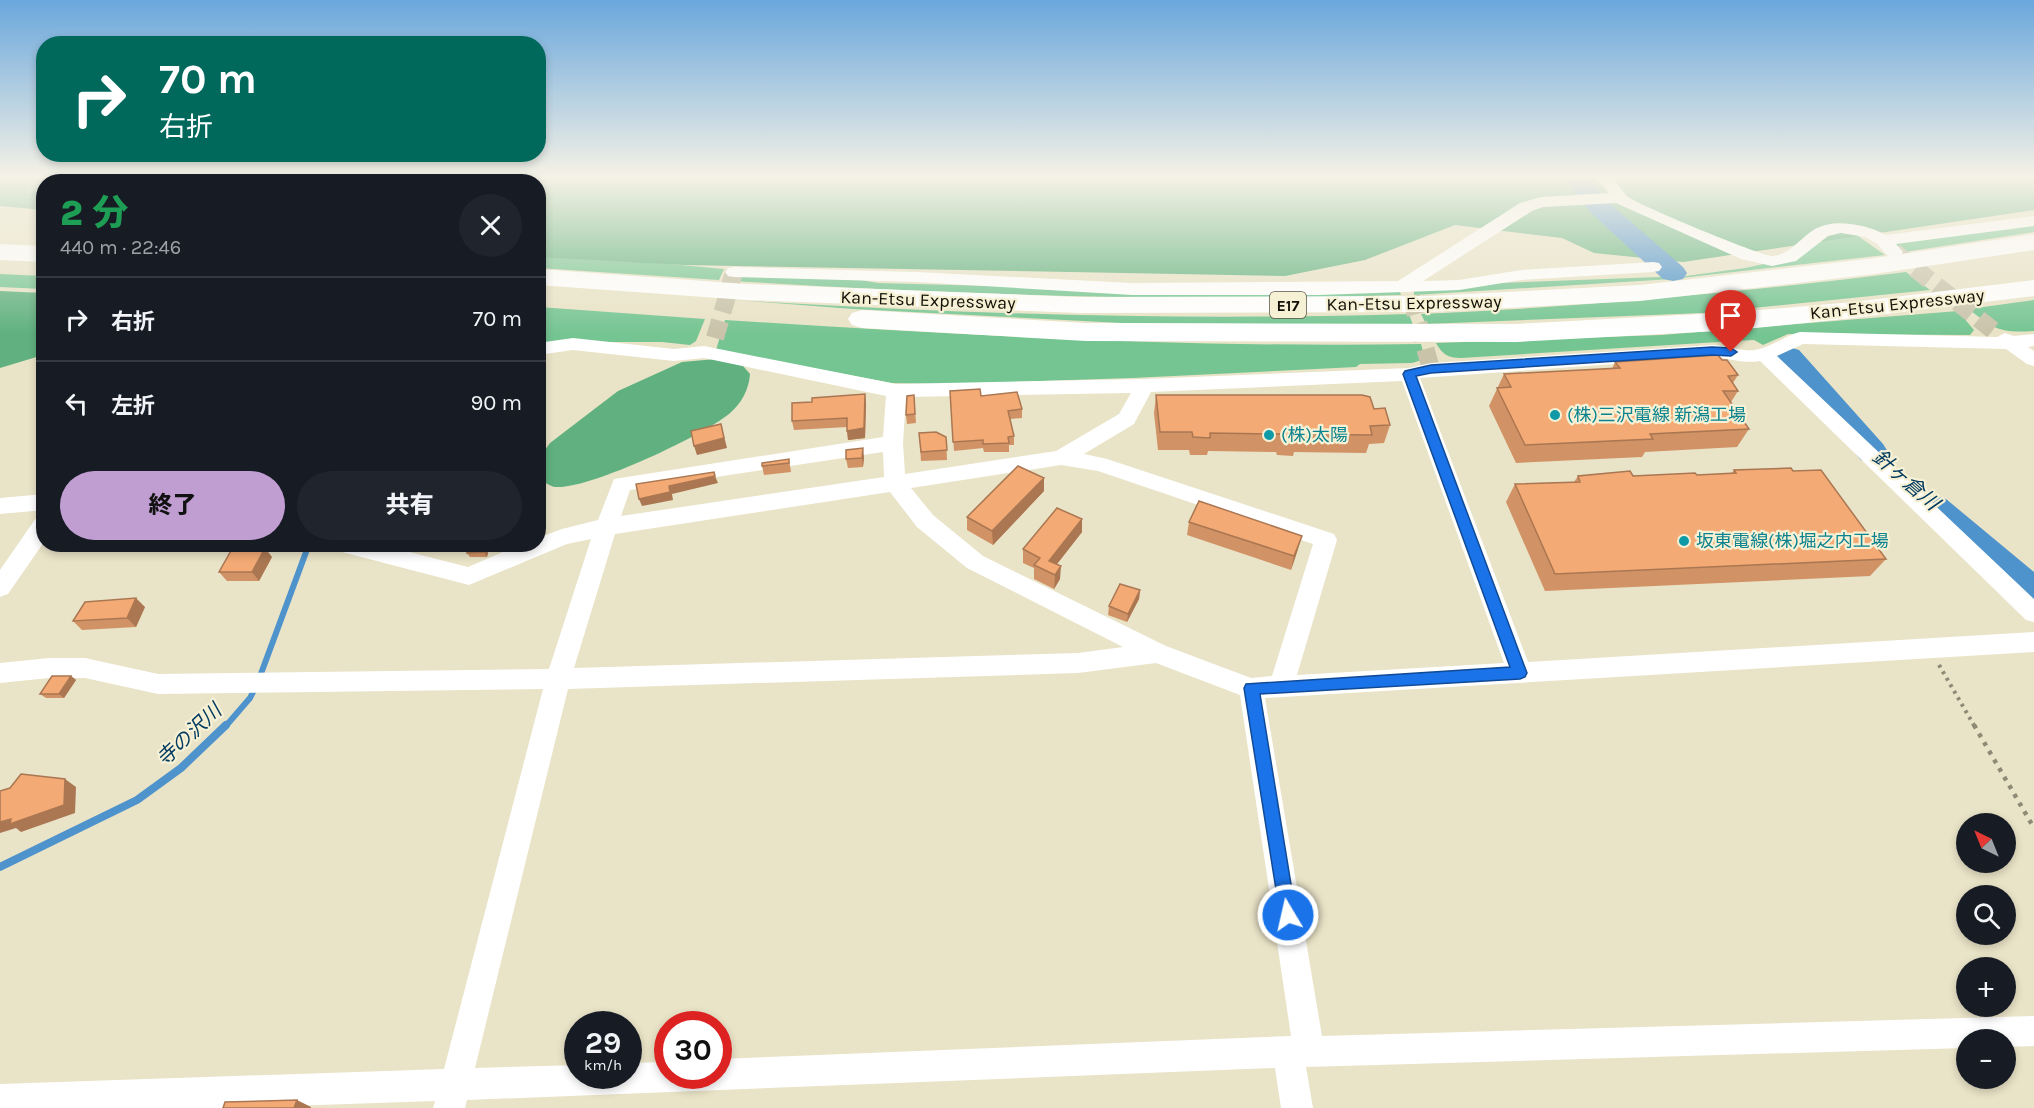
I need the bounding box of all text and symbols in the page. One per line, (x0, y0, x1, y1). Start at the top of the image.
text: 70 m (159, 54, 257, 104)
icon: right (60, 60, 138, 138)
text: 右折 (159, 111, 213, 143)
text: 2 分 (60, 192, 128, 234)
button: close (459, 194, 522, 257)
text: 440 m · 22:46 (60, 236, 181, 259)
street label: Kan-Etsu Expressway (1809, 284, 1986, 324)
street label: Kan-Etsu Expressway (840, 286, 1017, 314)
street label: Kan-Etsu Expressway (1326, 290, 1502, 316)
pin (1705, 290, 1756, 352)
road number: E17 (1270, 292, 1306, 318)
icon: arrive (1714, 299, 1747, 332)
icon: right (60, 303, 93, 336)
text: 70 m (473, 306, 522, 332)
text: 右折 (111, 309, 155, 335)
icon: left (60, 387, 93, 420)
text: 90 m (470, 390, 522, 416)
text: 左折 (111, 393, 155, 419)
place label: (株)三沢電線 新潟工場 (1567, 404, 1746, 426)
marker: (株)三沢電線 新潟工場 (1548, 408, 1562, 422)
place label: (株)太陽 (1281, 424, 1348, 446)
marker: (株)太陽 (1262, 428, 1276, 442)
water label: 針ヶ倉川 (1868, 445, 1945, 516)
button: 終了 (60, 471, 285, 540)
button: 共有 (297, 471, 522, 540)
place label: 坂東電線(株)堀之内工場 (1696, 530, 1889, 552)
marker: 坂東電線(株)堀之内工場 (1677, 534, 1691, 548)
water label: 寺の沢川 (152, 698, 228, 771)
north arrow (1956, 813, 2016, 873)
map controls (1956, 813, 2016, 1089)
position arrow (1256, 883, 1320, 947)
button: search (1956, 885, 2016, 945)
button: + (1956, 957, 2016, 1017)
speed limit sign: 30 (654, 1011, 732, 1089)
text: 29 (585, 1025, 621, 1061)
button: − (1956, 1029, 2016, 1089)
text: km/h (584, 1056, 622, 1074)

